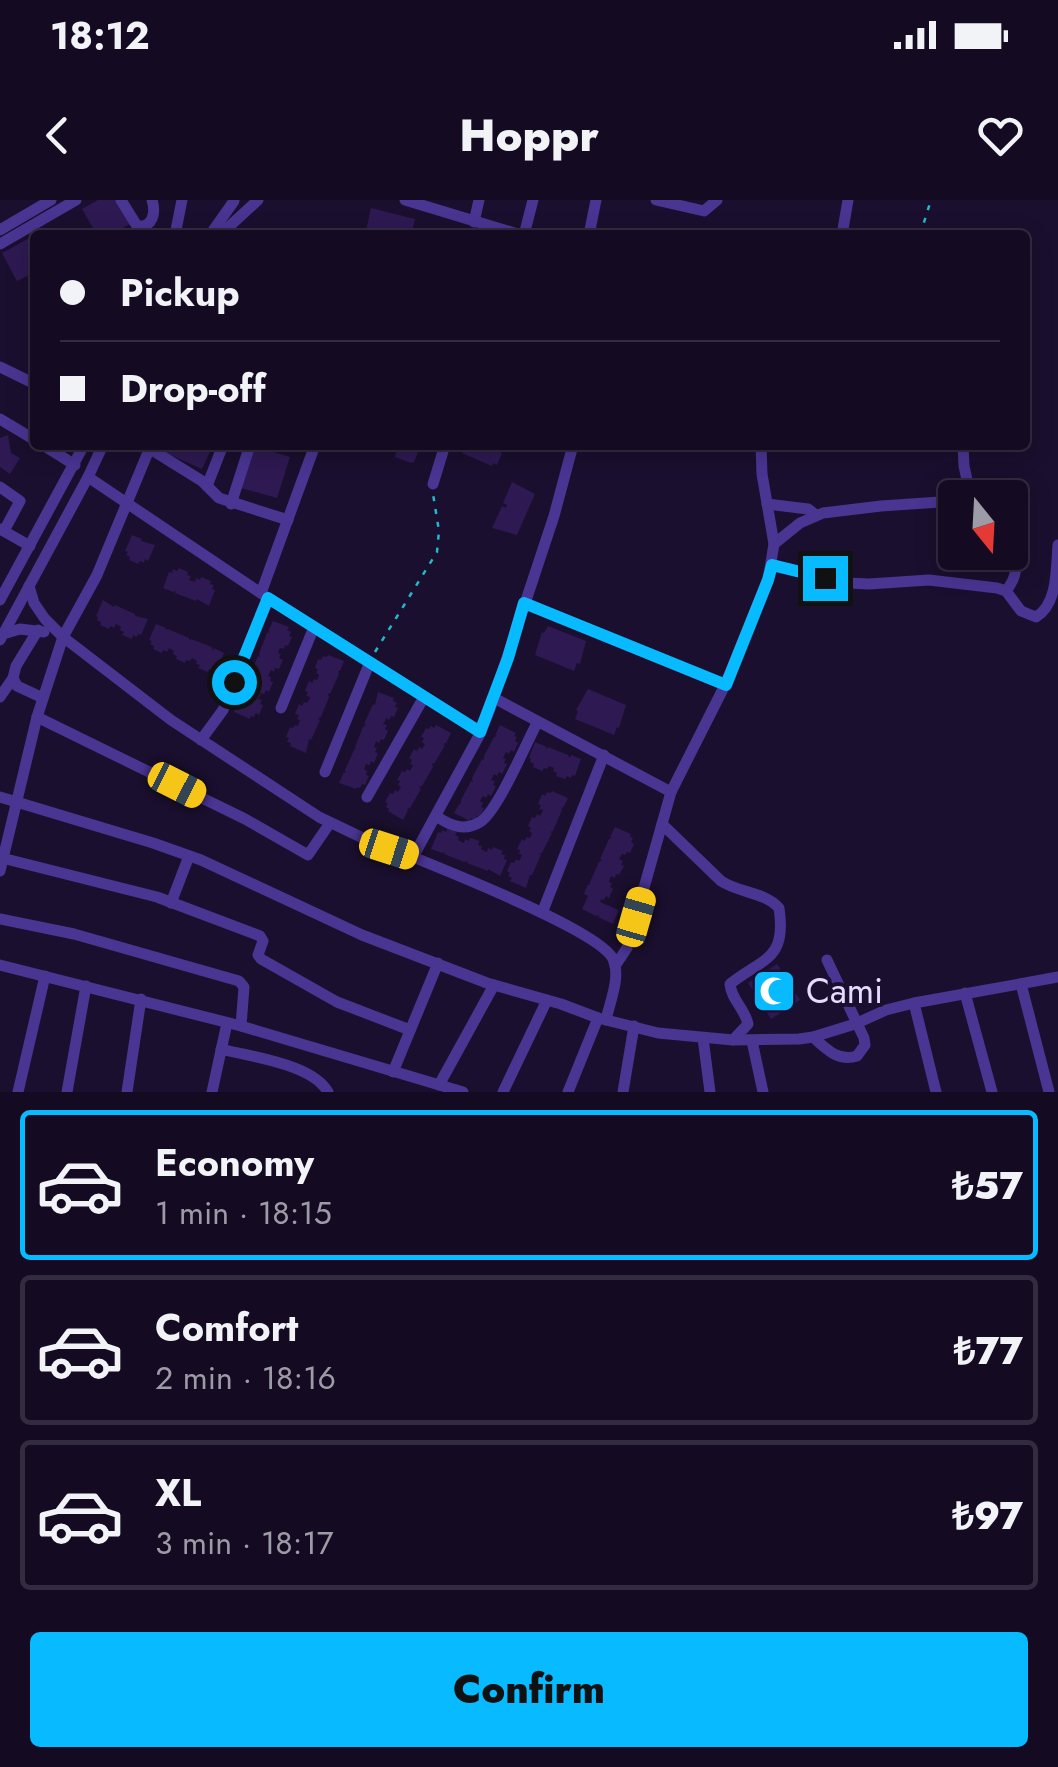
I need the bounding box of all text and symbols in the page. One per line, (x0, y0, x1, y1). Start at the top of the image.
text: 18:12 (50, 8, 150, 63)
text: Hoppr (459, 103, 599, 168)
icon: back (30, 108, 85, 163)
icon: heart (973, 108, 1028, 163)
text: Pickup (120, 265, 240, 320)
text: Drop-off (120, 361, 266, 416)
north arrow (938, 480, 1028, 570)
map controls (938, 480, 1028, 570)
route end (803, 556, 848, 601)
route start (212, 660, 257, 705)
car (143, 758, 211, 812)
car (356, 825, 422, 873)
car (613, 884, 659, 950)
place label: Cami (806, 966, 883, 1016)
mosque icon: Cami (751, 968, 797, 1014)
text: Economy (155, 1135, 314, 1190)
icon: car (35, 1140, 125, 1230)
text: ₺57 (952, 1158, 1023, 1213)
text: 1 min · 18:15 (155, 1190, 332, 1236)
text: Comfort (155, 1300, 298, 1355)
icon: car (35, 1305, 125, 1395)
text: ₺77 (954, 1323, 1023, 1378)
text: 2 min · 18:16 (155, 1355, 336, 1401)
text: XL (155, 1465, 201, 1520)
icon: car (35, 1470, 125, 1560)
text: ₺97 (952, 1488, 1023, 1543)
text: 3 min · 18:17 (155, 1520, 334, 1566)
button: Confirm (30, 1632, 1028, 1747)

